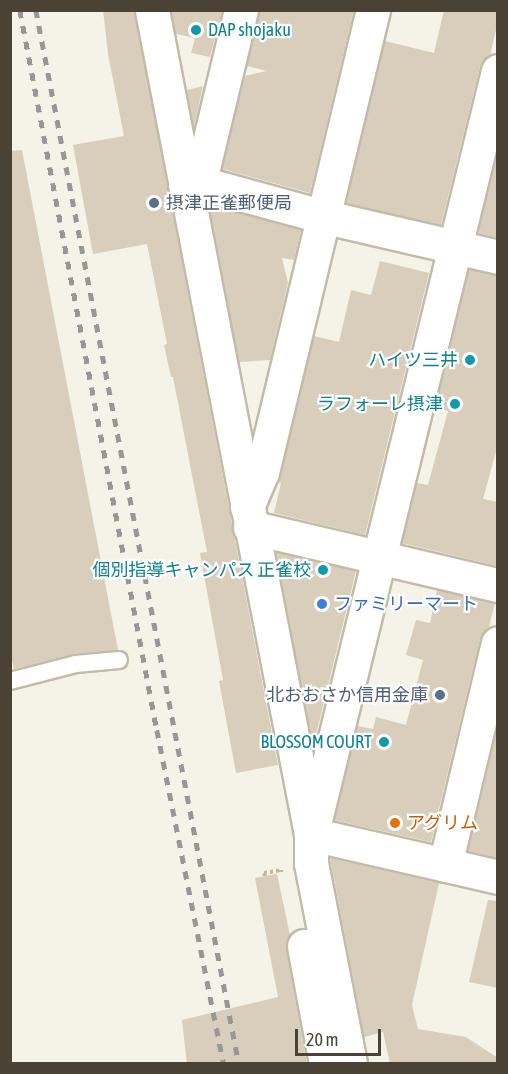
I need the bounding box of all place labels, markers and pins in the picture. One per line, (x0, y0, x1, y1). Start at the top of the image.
place label: DAP shojaku (208, 19, 291, 41)
marker: DAP shojaku (189, 23, 203, 37)
place label: 摂津正雀郵便局 (166, 192, 292, 214)
marker: 摂津正雀郵便局 (147, 196, 161, 210)
place label: ハイツ三井 (368, 349, 458, 371)
marker: ハイツ三井 (463, 353, 477, 367)
place label: ラフォーレ摂津 (317, 393, 443, 415)
marker: ラフォーレ摂津 (448, 397, 462, 411)
place label: 個別指導キャンパス 正雀校 (93, 559, 311, 581)
marker: 個別指導キャンパス 正雀校 (316, 563, 330, 577)
place label: ファミリーマート (334, 593, 478, 615)
marker: ファミリーマート (315, 597, 329, 611)
place label: 北おおさか信用金庫 (266, 684, 428, 706)
marker: 北おおさか信用金庫 (433, 688, 447, 702)
place label: BLOSSOM COURT (260, 731, 372, 753)
marker: BLOSSOM COURT (377, 735, 391, 749)
place label: アグリム (407, 812, 479, 834)
marker: アグリム (388, 816, 402, 830)

